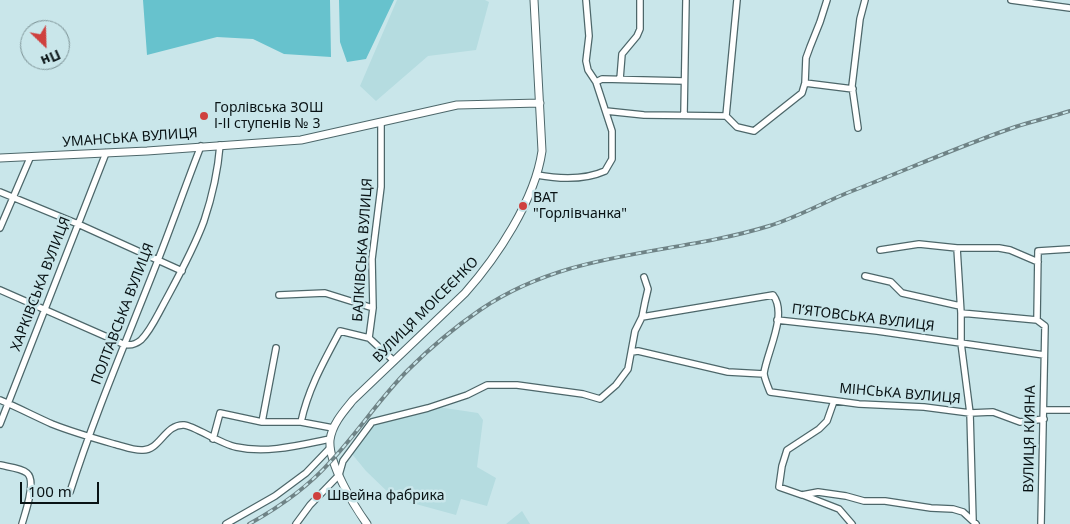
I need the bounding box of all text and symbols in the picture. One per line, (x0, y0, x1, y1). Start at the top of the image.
north arrow (20, 20, 70, 70)
text: Пн (38, 46, 64, 71)
place label: Горлівська ЗОШ І-ІІ ступенів № 3 (214, 100, 323, 132)
marker: Горлівська ЗОШ І-ІІ ступенів № 3 (198, 110, 210, 122)
street label: УМАНСЬКА ВУЛИЦЯ (62, 125, 198, 151)
street label: БАЛКІВСЬКА ВУЛИЦЯ (350, 178, 376, 322)
place label: ВАТ "Горлівчанка" (533, 190, 627, 222)
marker: ВАТ "Горлівчанка" (517, 200, 529, 212)
street label: ХАРКІВСЬКА ВУЛИЦЯ (8, 215, 74, 353)
street label: ПОЛТАВСЬКА ВУЛИЦЯ (88, 241, 158, 387)
street label: ВУЛИЦЯ МОІСЕЄНКО (370, 254, 482, 366)
street label: П’ЯТОВСЬКА ВУЛИЦЯ (791, 301, 935, 335)
street label: МІНСЬКА ВУЛИЦЯ (839, 380, 961, 408)
street label: ВУЛИЦЯ КИЯНА (1021, 385, 1039, 493)
scale bar (22, 472, 101, 504)
text: 100 m (28, 481, 72, 501)
place label: Швейна фабрика (327, 488, 444, 504)
marker: Швейна фабрика (311, 490, 323, 502)

